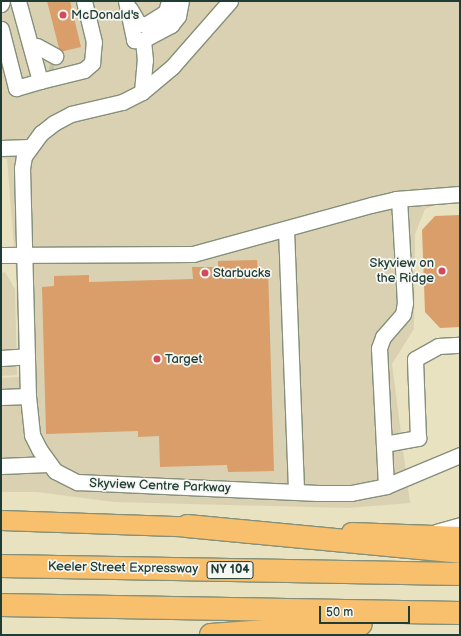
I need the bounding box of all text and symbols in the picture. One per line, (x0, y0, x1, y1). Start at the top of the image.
place label: McDonald's (71, 7, 139, 23)
marker: McDonald's (58, 10, 68, 20)
place label: Skyview on the Ridge (370, 256, 434, 287)
place label: Starbucks (213, 265, 271, 281)
marker: Skyview on the Ridge (437, 266, 447, 276)
marker: Starbucks (200, 268, 210, 278)
place label: Target (165, 351, 202, 367)
marker: Target (152, 354, 162, 364)
street label: Skyview Centre Parkway (89, 476, 231, 496)
street label: Keeler Street Expressway (48, 559, 198, 577)
road number: NY 104 (206, 560, 254, 580)
scale bar (321, 598, 412, 624)
text: 50 m (326, 605, 353, 620)

